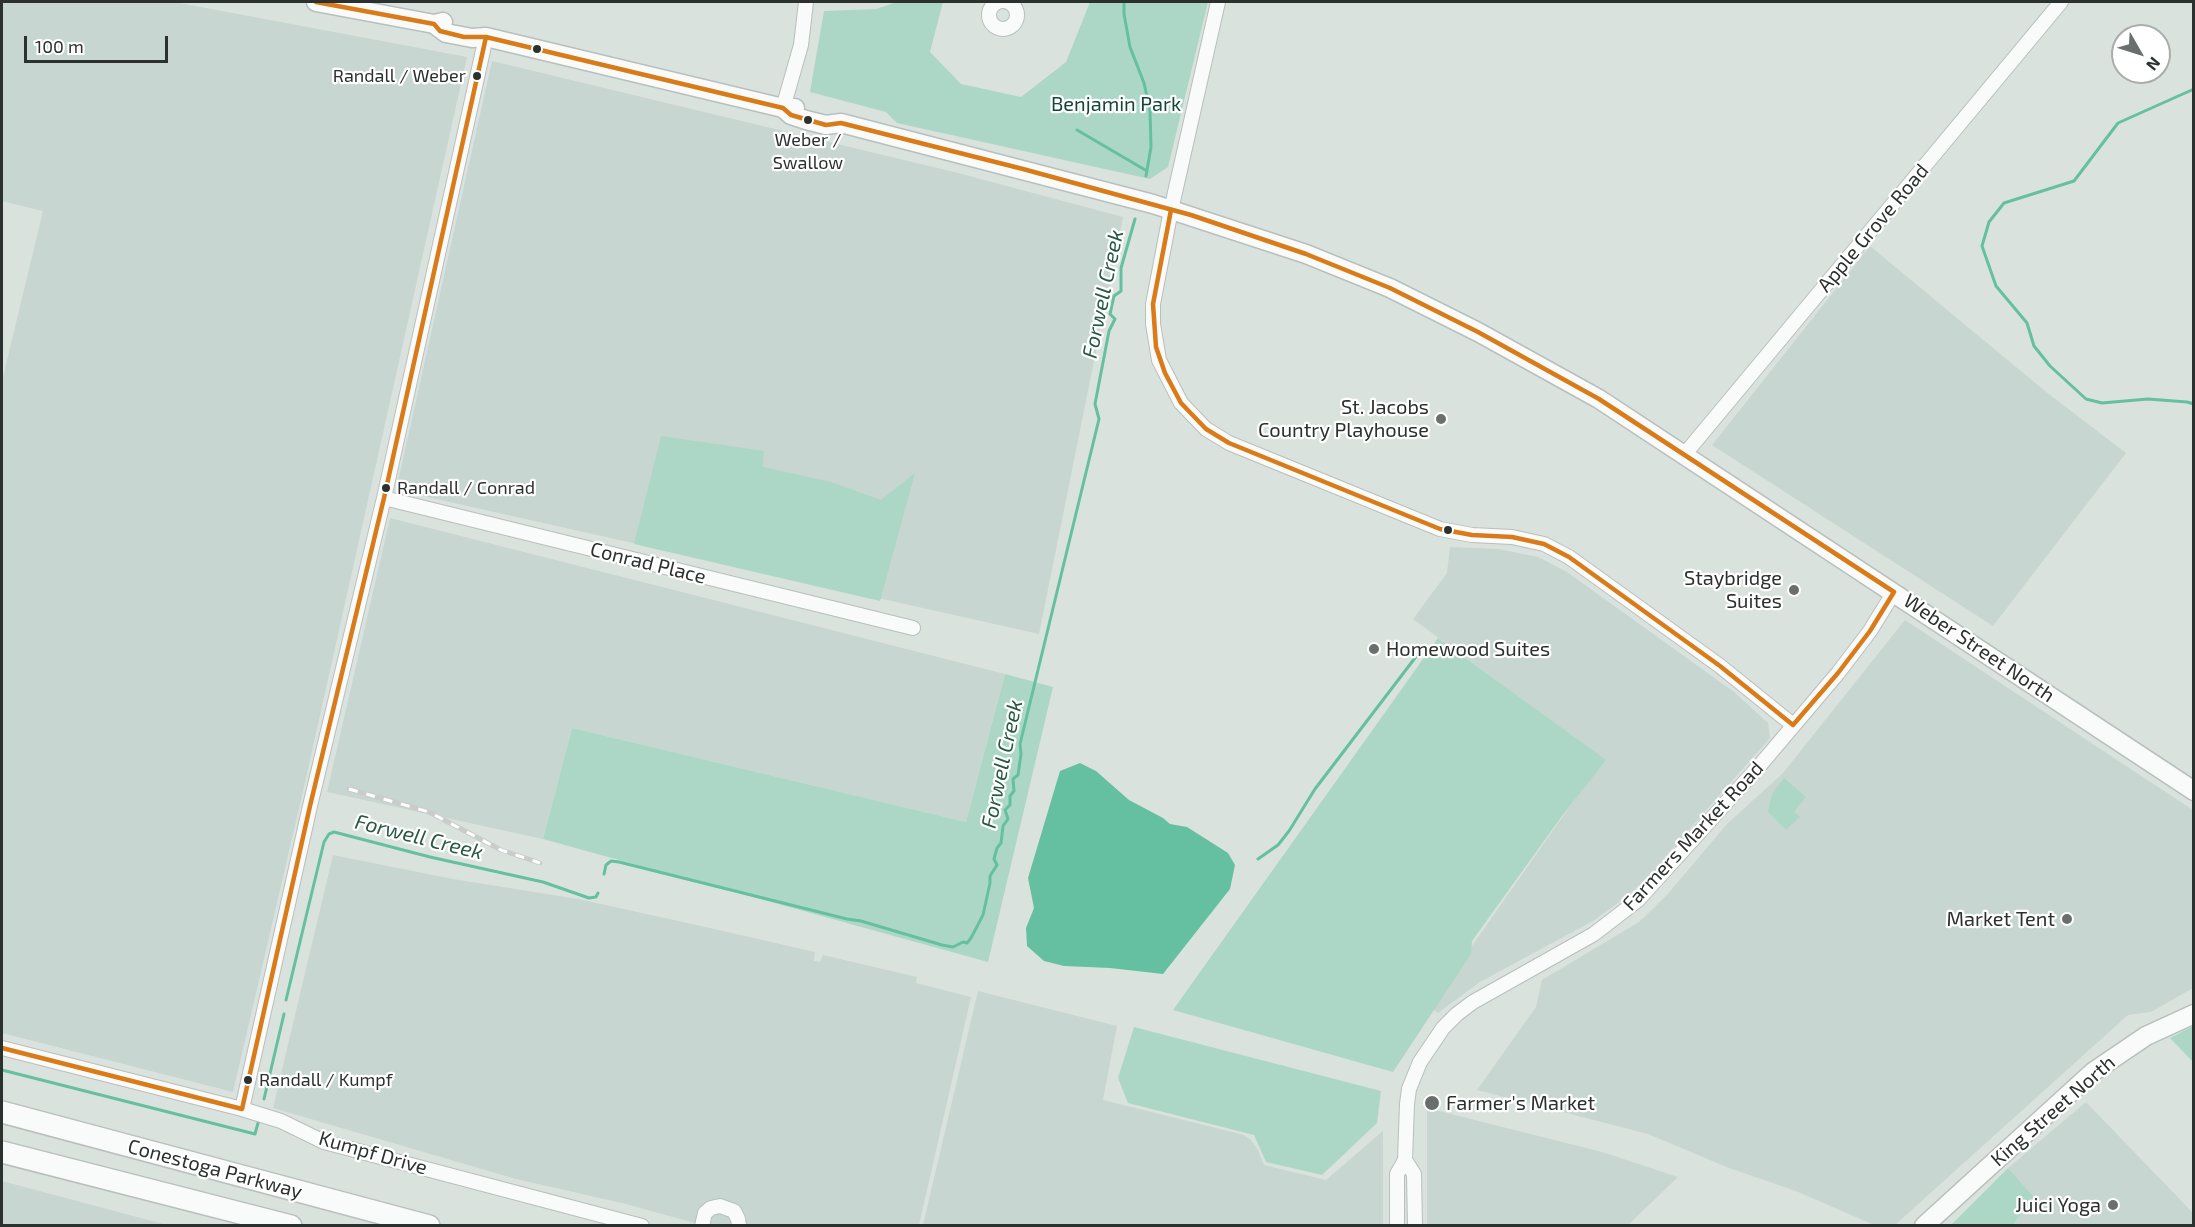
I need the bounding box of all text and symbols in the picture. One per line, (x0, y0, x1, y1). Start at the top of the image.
scale bar (27, 24, 171, 62)
north arrow (2111, 24, 2171, 84)
text: 100 m (35, 35, 84, 57)
unlabelled marker (531, 43, 543, 55)
text: N (2143, 54, 2165, 75)
place label: Randall / Weber (333, 65, 466, 87)
marker: Randall / Weber (471, 70, 483, 82)
park label: Benjamin Park (1051, 92, 1181, 116)
marker: Weber / Swallow (802, 114, 814, 126)
place label: Weber / Swallow (773, 129, 843, 172)
street label: Apple Grove Road (1812, 159, 1934, 297)
water label: Forwell Creek (1077, 227, 1129, 361)
place label: St. Jacobs Country Playhouse (1258, 395, 1429, 442)
marker: St. Jacobs Country Playhouse (1434, 412, 1448, 426)
place label: Randall / Conrad (397, 477, 535, 499)
marker: Randall / Conrad (380, 482, 392, 494)
unlabelled marker (1442, 524, 1454, 536)
street label: Conrad Place (588, 537, 708, 589)
place label: Staybridge Suites (1684, 566, 1782, 613)
marker: Staybridge Suites (1787, 583, 1801, 597)
street label: Weber Street North (1899, 589, 2059, 707)
place label: Homewood Suites (1386, 637, 1550, 661)
marker: Homewood Suites (1367, 642, 1381, 656)
water label: Forwell Creek (976, 697, 1028, 831)
street label: Farmers Market Road (1618, 756, 1768, 916)
water label: Forwell Creek (352, 809, 486, 865)
place label: Market Tent (1946, 907, 2055, 931)
marker: Market Tent (2060, 912, 2074, 926)
street label: King Street North (1986, 1051, 2120, 1171)
place label: Randall / Kumpf (259, 1069, 393, 1091)
marker: Randall / Kumpf (242, 1074, 254, 1086)
place label: Farmer's Market (1446, 1091, 1595, 1115)
marker: Farmer's Market (1423, 1094, 1441, 1112)
street label: Kumpf Drive (316, 1126, 430, 1180)
street label: Conestoga Parkway (125, 1134, 305, 1204)
place label: Juici Yoga (2015, 1193, 2101, 1217)
marker: Juici Yoga (2106, 1198, 2120, 1212)

